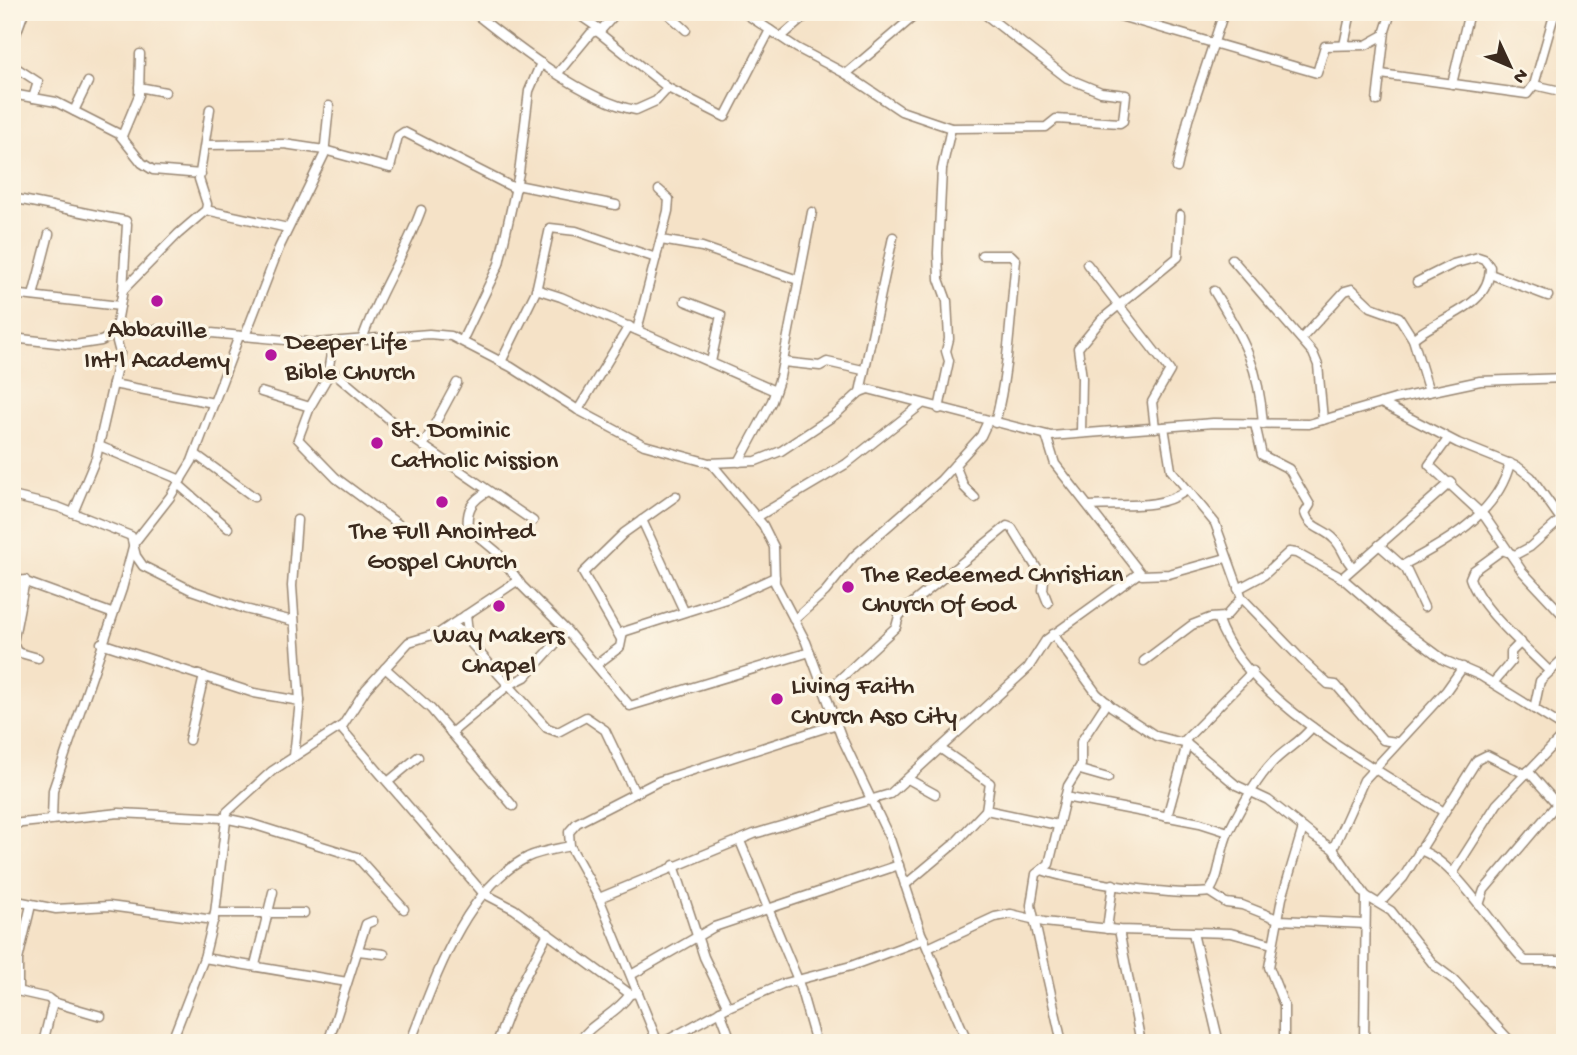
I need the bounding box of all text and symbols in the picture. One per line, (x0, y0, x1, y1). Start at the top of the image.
north arrow (1476, 32, 1546, 102)
text: N (1507, 63, 1532, 88)
marker: Abbaville Int'l Academy (149, 293, 165, 309)
place label: Abbaville Int'l Academy (84, 317, 230, 378)
place label: Deeper Life Bible Church (283, 329, 415, 390)
marker: Deeper Life Bible Church (263, 347, 279, 363)
place label: St. Dominic Catholic Mission (391, 417, 559, 478)
marker: St. Dominic Catholic Mission (369, 435, 385, 451)
marker: The Full Anointed Gospel Church (434, 494, 450, 510)
place label: The Full Anointed Gospel Church (347, 518, 536, 579)
place label: The Redeemed Christian Church Of God (860, 561, 1124, 622)
marker: The Redeemed Christian Church Of God (840, 579, 856, 595)
marker: Way Makers Chapel (491, 598, 507, 614)
place label: Way Makers Chapel (433, 622, 566, 683)
place label: Living Faith Church Aso City (791, 673, 957, 734)
marker: Living Faith Church Aso City (769, 691, 785, 707)

